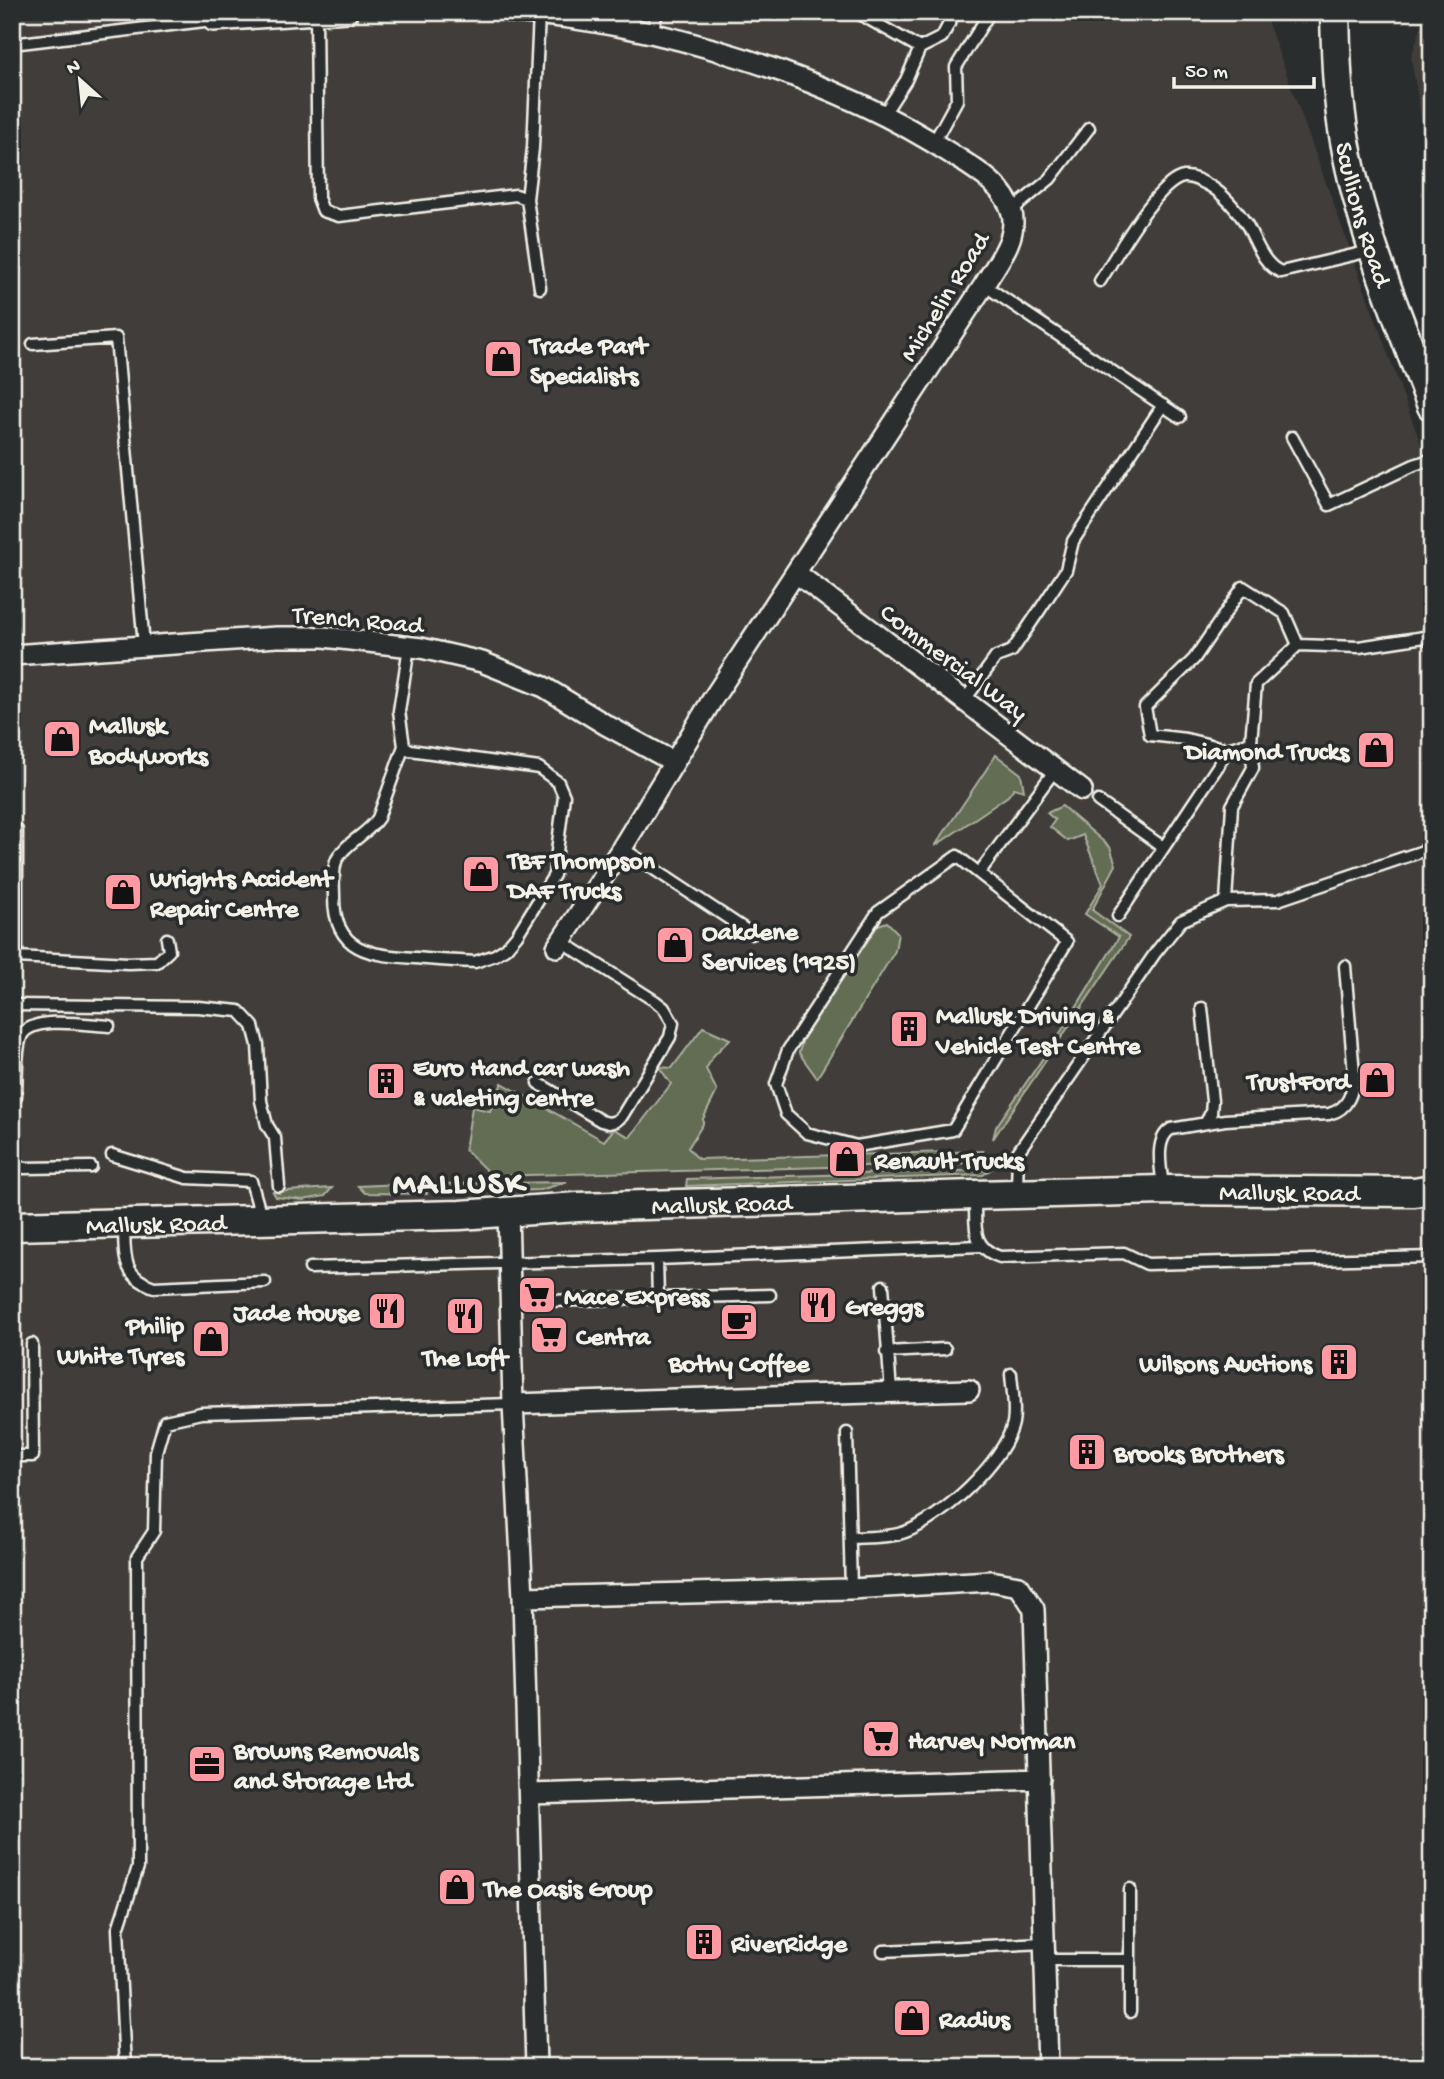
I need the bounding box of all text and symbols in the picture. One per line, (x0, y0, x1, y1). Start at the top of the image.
north arrow (46, 46, 116, 116)
scale bar (1174, 46, 1314, 90)
text: N (63, 55, 85, 81)
text: 50 m (1185, 61, 1228, 86)
street label: Scullions Road (1326, 140, 1397, 293)
street label: Michelin Road (895, 227, 1000, 369)
place label: Trade Part Specialists (528, 333, 649, 394)
shop icon: Trade Part Specialists (482, 338, 524, 380)
street label: Commercial Way (872, 599, 1033, 730)
street label: Trench Road (289, 601, 426, 644)
place label: Mallusk Bodyworks (88, 713, 209, 774)
shop icon: Mallusk Bodyworks (41, 718, 83, 760)
shop icon: Diamond Trucks (1355, 729, 1397, 771)
place label: Diamond Trucks (1183, 739, 1350, 770)
place label: TBF Thompson DAF Trucks (506, 848, 656, 909)
shop icon: TBF Thompson DAF Trucks (460, 853, 502, 895)
place label: Wrights Accident Repair Centre (149, 866, 335, 927)
shop icon: Wrights Accident Repair Centre (102, 871, 144, 913)
place label: Oakdene Services (1925) (702, 919, 856, 980)
shop icon: Oakdene Services (1925) (654, 924, 696, 966)
place label: Mallusk Driving & Vehicle Test Centre (935, 1003, 1142, 1064)
building icon: Mallusk Driving & Vehicle Test Centre (888, 1008, 930, 1050)
place label: Euro Hand car wash & valeting centre (413, 1055, 630, 1116)
shop icon: TrustFord (1356, 1059, 1398, 1101)
building icon: Euro Hand car wash & valeting centre (365, 1060, 407, 1102)
place label: TrustFord (1245, 1069, 1353, 1100)
shop icon: Renault Trucks (826, 1138, 868, 1180)
place label: Renault Trucks (873, 1148, 1025, 1179)
district label: MALLUSK (392, 1167, 527, 1205)
street label: Mallusk Road (1219, 1179, 1361, 1212)
street label: Mallusk Road (651, 1189, 794, 1225)
street label: Mallusk Road (86, 1210, 228, 1244)
supermarket icon: Mace Express (516, 1274, 558, 1316)
place label: Mace Express (564, 1284, 711, 1315)
restaurant icon: Greggs (797, 1284, 839, 1326)
restaurant icon: Jade House (366, 1290, 408, 1332)
place label: Greggs (845, 1294, 925, 1325)
restaurant icon: The Loft (444, 1295, 486, 1337)
place label: Jade House (232, 1300, 362, 1331)
cafe icon: Bothy Coffee (718, 1301, 760, 1343)
place label: Philip White Tyres (56, 1313, 185, 1374)
supermarket icon: Centra (528, 1314, 570, 1356)
shop icon: Philip White Tyres (190, 1318, 232, 1360)
place label: Centra (576, 1324, 652, 1355)
building icon: Wilsons Auctions (1318, 1341, 1360, 1383)
place label: The Loft (420, 1345, 510, 1376)
place label: Bothy Coffee (668, 1351, 811, 1382)
place label: Wilsons Auctions (1138, 1351, 1313, 1382)
building icon: Brooks Brothers (1066, 1431, 1108, 1473)
place label: Brooks Brothers (1113, 1441, 1285, 1472)
supermarket icon: Harvey Norman (860, 1718, 902, 1760)
place label: Harvey Norman (908, 1728, 1076, 1759)
place label: Browns Removals and Storage Ltd (233, 1738, 420, 1799)
office icon: Browns Removals and Storage Ltd (186, 1743, 228, 1785)
shop icon: The Oasis Group (436, 1866, 478, 1908)
place label: The Oasis Group (482, 1876, 653, 1907)
building icon: RiverRidge (683, 1921, 725, 1963)
place label: RiverRidge (730, 1931, 849, 1962)
shop icon: Radius (891, 1997, 933, 2039)
place label: Radius (938, 2007, 1011, 2038)

